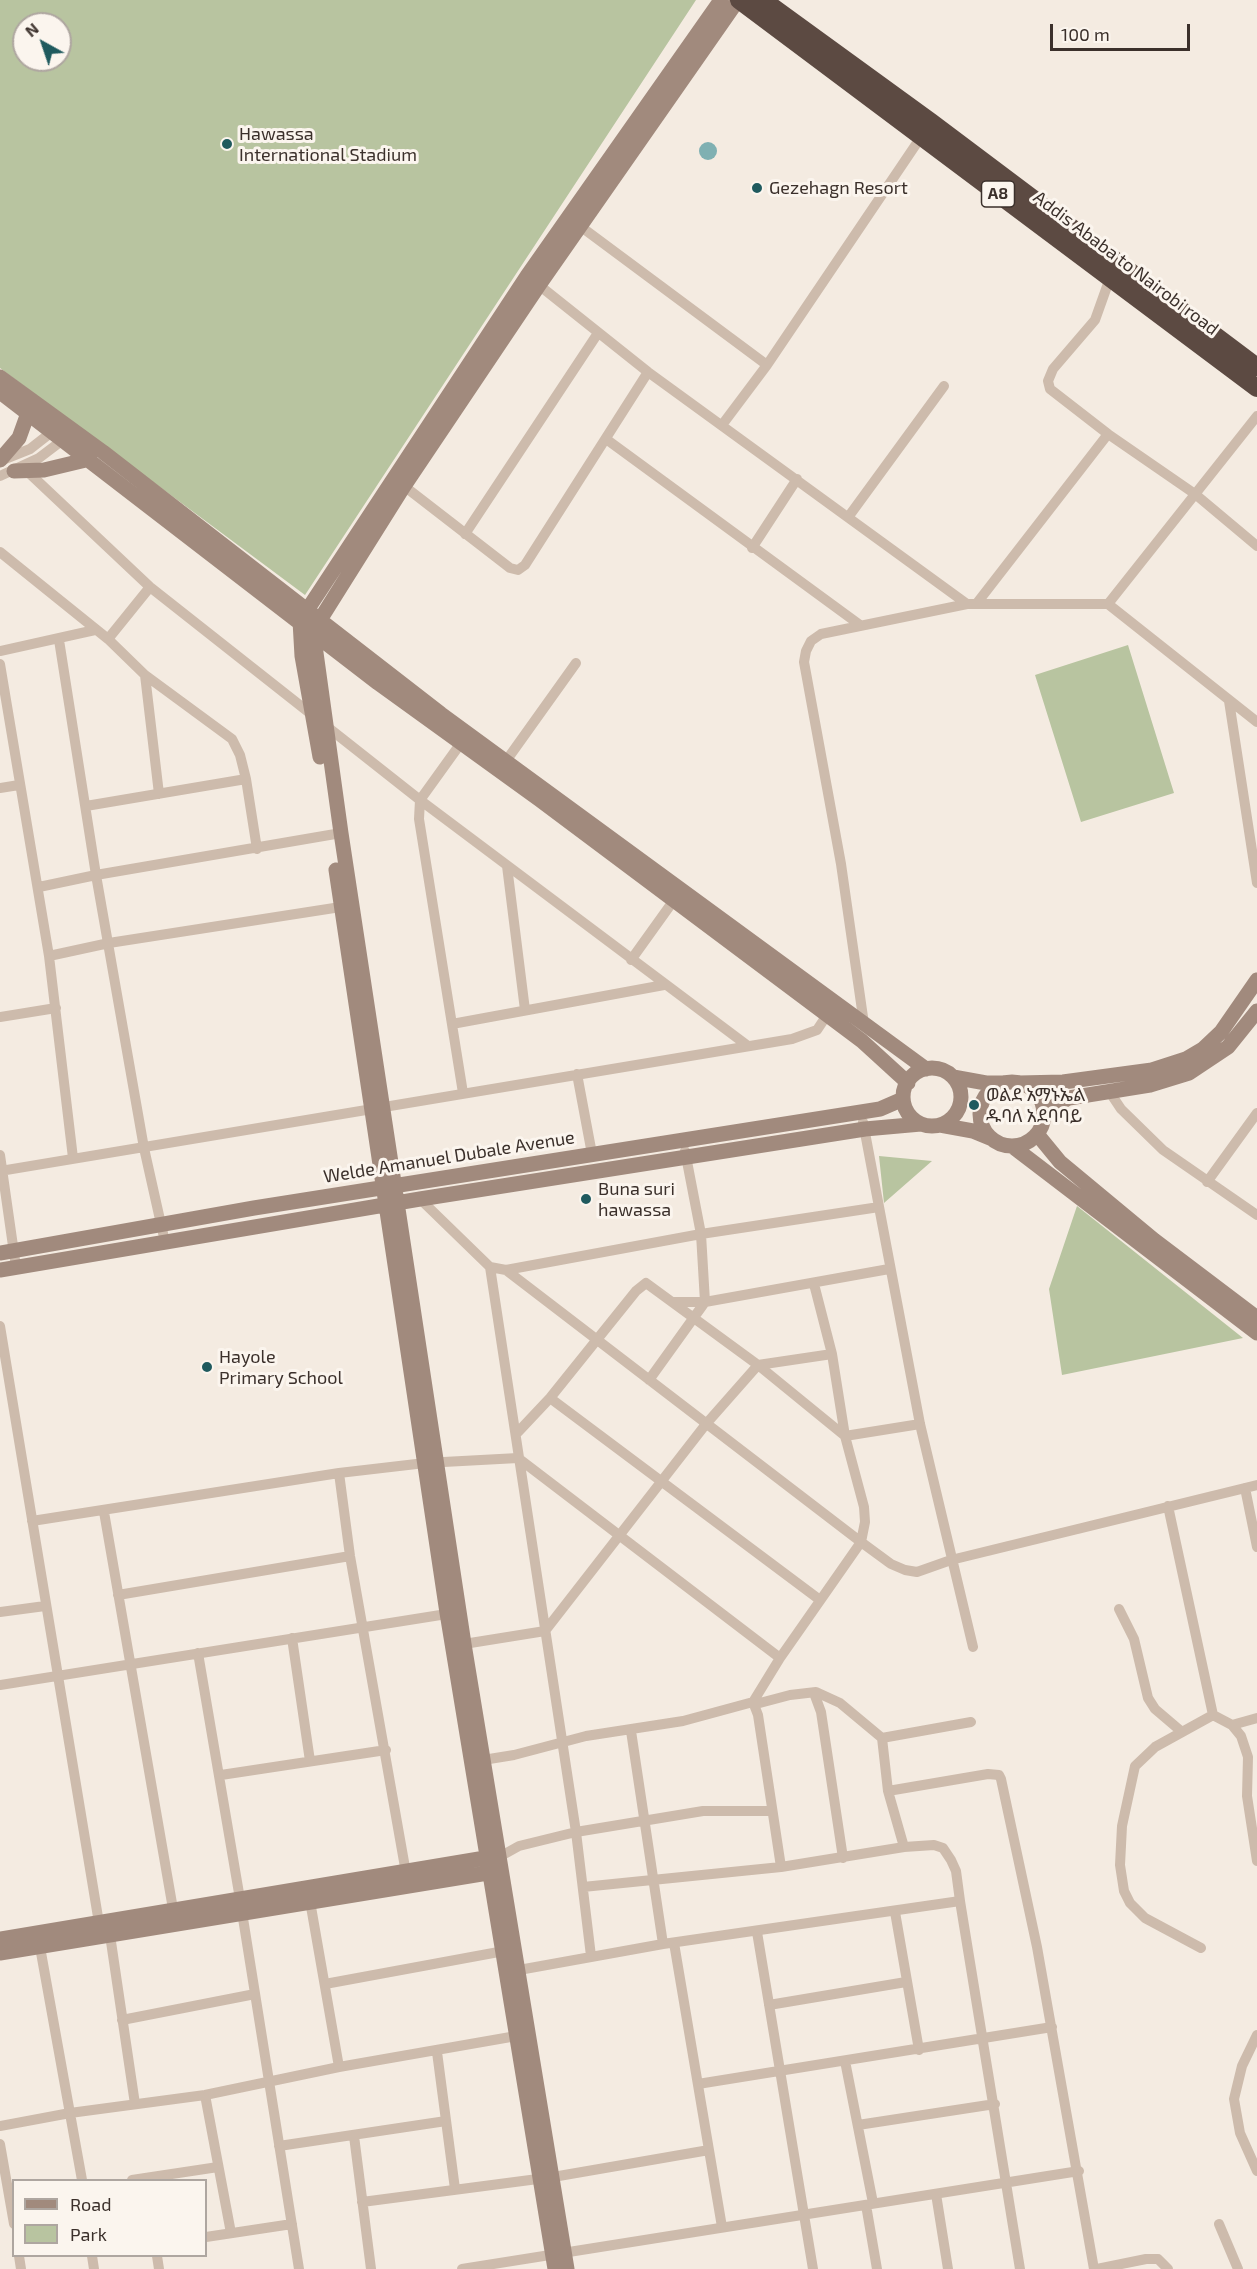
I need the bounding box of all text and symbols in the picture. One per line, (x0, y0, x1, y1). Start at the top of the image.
north arrow (12, 12, 72, 72)
scale bar (1053, 12, 1192, 50)
text: N (21, 18, 42, 40)
text: 100 m (1061, 23, 1110, 45)
place label: Hawassa International Stadium (239, 123, 417, 166)
marker: Hawassa International Stadium (220, 137, 234, 151)
place label: Gezehagn Resort (769, 177, 908, 199)
marker: Gezehagn Resort (750, 181, 764, 195)
road number: A8 (982, 181, 1014, 207)
street label: Addis Ababa to Nairobi road (1029, 186, 1223, 340)
place label: ወልደ አማኑኤል ዱባለ አደባባይ (986, 1084, 1086, 1126)
marker: ወልደ አማኑኤል ዱባለ አደባባይ (967, 1098, 981, 1112)
street label: Welde Amanuel Dubale Avenue (322, 1126, 576, 1188)
place label: Buna suri hawassa (598, 1178, 675, 1220)
marker: Buna suri hawassa (579, 1192, 593, 1206)
place label: Hayole Primary School (219, 1346, 343, 1388)
marker: Hayole Primary School (200, 1360, 214, 1374)
legend (12, 2179, 207, 2257)
text: Road (70, 2193, 111, 2215)
text: Park (70, 2223, 107, 2245)

